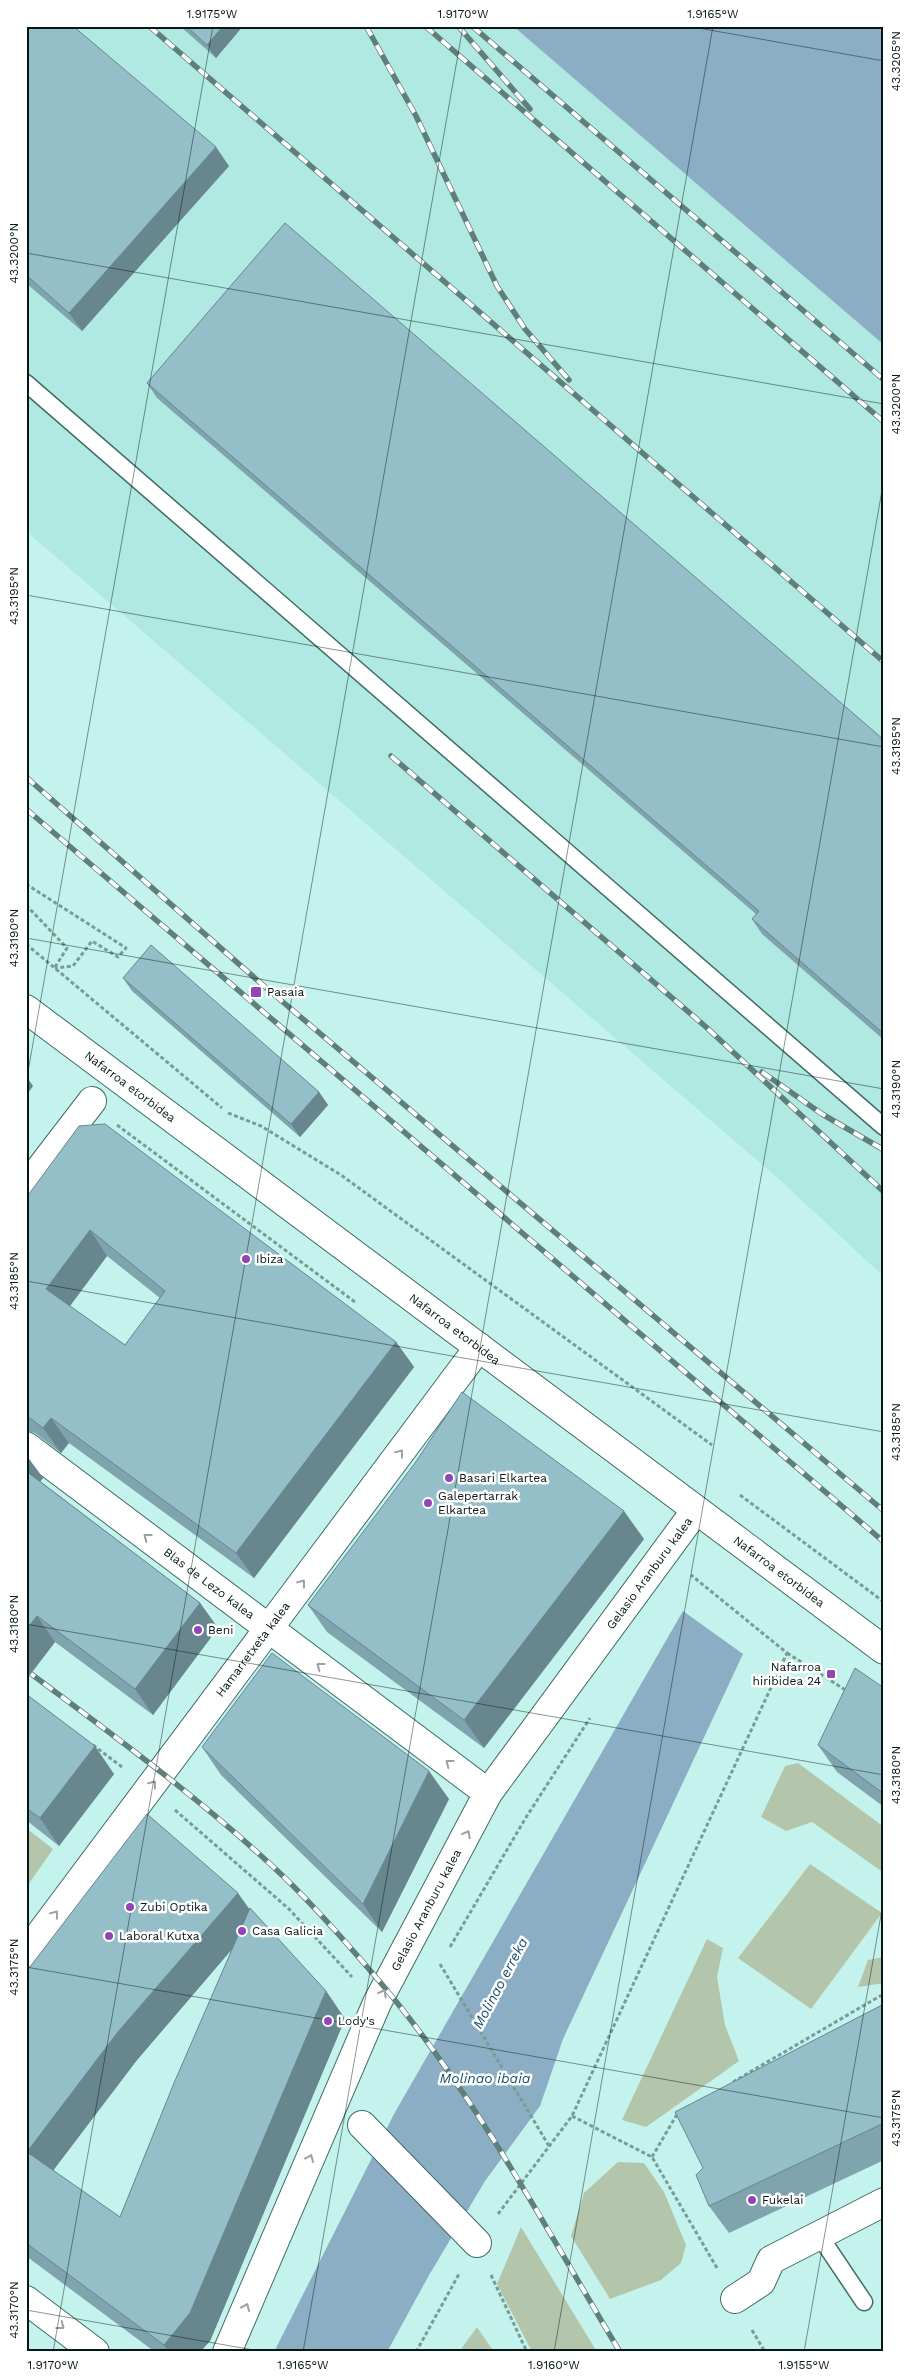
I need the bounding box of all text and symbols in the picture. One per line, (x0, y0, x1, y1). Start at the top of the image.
text: 1.9175°W (187, 7, 238, 21)
text: 1.9170°W (438, 7, 489, 21)
text: 1.9165°W (687, 7, 739, 21)
text: 43.3205°N (889, 31, 903, 91)
text: 43.3200°N (7, 223, 21, 283)
text: 43.3200°N (889, 374, 903, 434)
text: 43.3195°N (7, 567, 21, 625)
text: 43.3195°N (889, 717, 903, 775)
text: 43.3190°N (7, 909, 21, 967)
marker: Pasaia (249, 985, 263, 999)
place label: Pasaia (267, 985, 304, 999)
street label: Nafarroa etorbidea (82, 1048, 179, 1125)
text: 43.3190°N (889, 1060, 903, 1118)
text: 43.3185°N (7, 1252, 21, 1310)
place label: Ibiza (256, 1252, 284, 1266)
marker: Ibiza (240, 1253, 252, 1265)
street label: Nafarroa etorbidea (406, 1291, 503, 1368)
text: 43.3185°N (889, 1403, 903, 1461)
one-way arrow (394, 1449, 403, 1459)
place label: Basari Elkartea (459, 1471, 547, 1485)
marker: Basari Elkartea (443, 1472, 455, 1484)
place label: Galepertarrak Elkartea (438, 1489, 518, 1517)
marker: Galepertarrak Elkartea (422, 1497, 434, 1509)
street label: Gelasio Aranburu kalea (604, 1514, 695, 1632)
street label: Nafarroa etorbidea (731, 1533, 827, 1610)
one-way arrow (144, 1534, 153, 1542)
street label: Blas de Lezo kalea (161, 1545, 257, 1622)
one-way arrow (297, 1580, 305, 1589)
text: 43.3180°N (7, 1595, 21, 1653)
street label: Hamarretxeta kalea (213, 1599, 293, 1700)
place label: Beni (208, 1623, 233, 1637)
marker: Beni (192, 1624, 204, 1636)
place label: Nafarroa hiribidea 24 (753, 1660, 821, 1688)
one-way arrow (316, 1662, 325, 1671)
marker: Nafarroa hiribidea 24 (825, 1668, 837, 1680)
text: 43.3180°N (889, 1746, 903, 1804)
one-way arrow (445, 1760, 455, 1769)
one-way arrow (147, 1780, 156, 1790)
one-way arrow (461, 1830, 471, 1839)
street label: Gelasio Aranburu kalea (388, 1847, 464, 1973)
place label: Zubi Optika (140, 1900, 208, 1914)
marker: Zubi Optika (124, 1901, 136, 1913)
one-way arrow (50, 1911, 58, 1920)
place label: Casa Galicia (252, 1924, 323, 1938)
marker: Casa Galicia (236, 1925, 248, 1937)
place label: Laboral Kutxa (119, 1929, 200, 1943)
marker: Laboral Kutxa (103, 1930, 115, 1942)
water label: Molinao erreka (469, 1935, 531, 2031)
text: 43.3175°N (7, 1938, 21, 1996)
one-way arrow (377, 1989, 387, 1998)
place label: Lody's (338, 2014, 375, 2028)
marker: Lody's (322, 2015, 334, 2027)
water label: Molinao ibaia (440, 2070, 531, 2086)
text: 43.3175°N (889, 2089, 903, 2147)
one-way arrow (304, 2154, 315, 2163)
place label: Fukelai (762, 2193, 803, 2207)
marker: Fukelai (746, 2194, 758, 2206)
text: 43.3170°N (7, 2281, 21, 2339)
one-way arrow (240, 2303, 251, 2312)
one-way arrow (55, 2320, 65, 2329)
text: 1.9170°W (28, 2358, 79, 2372)
text: 1.9165°W (277, 2358, 329, 2372)
text: 1.9160°W (528, 2358, 580, 2372)
text: 1.9155°W (779, 2358, 830, 2372)

